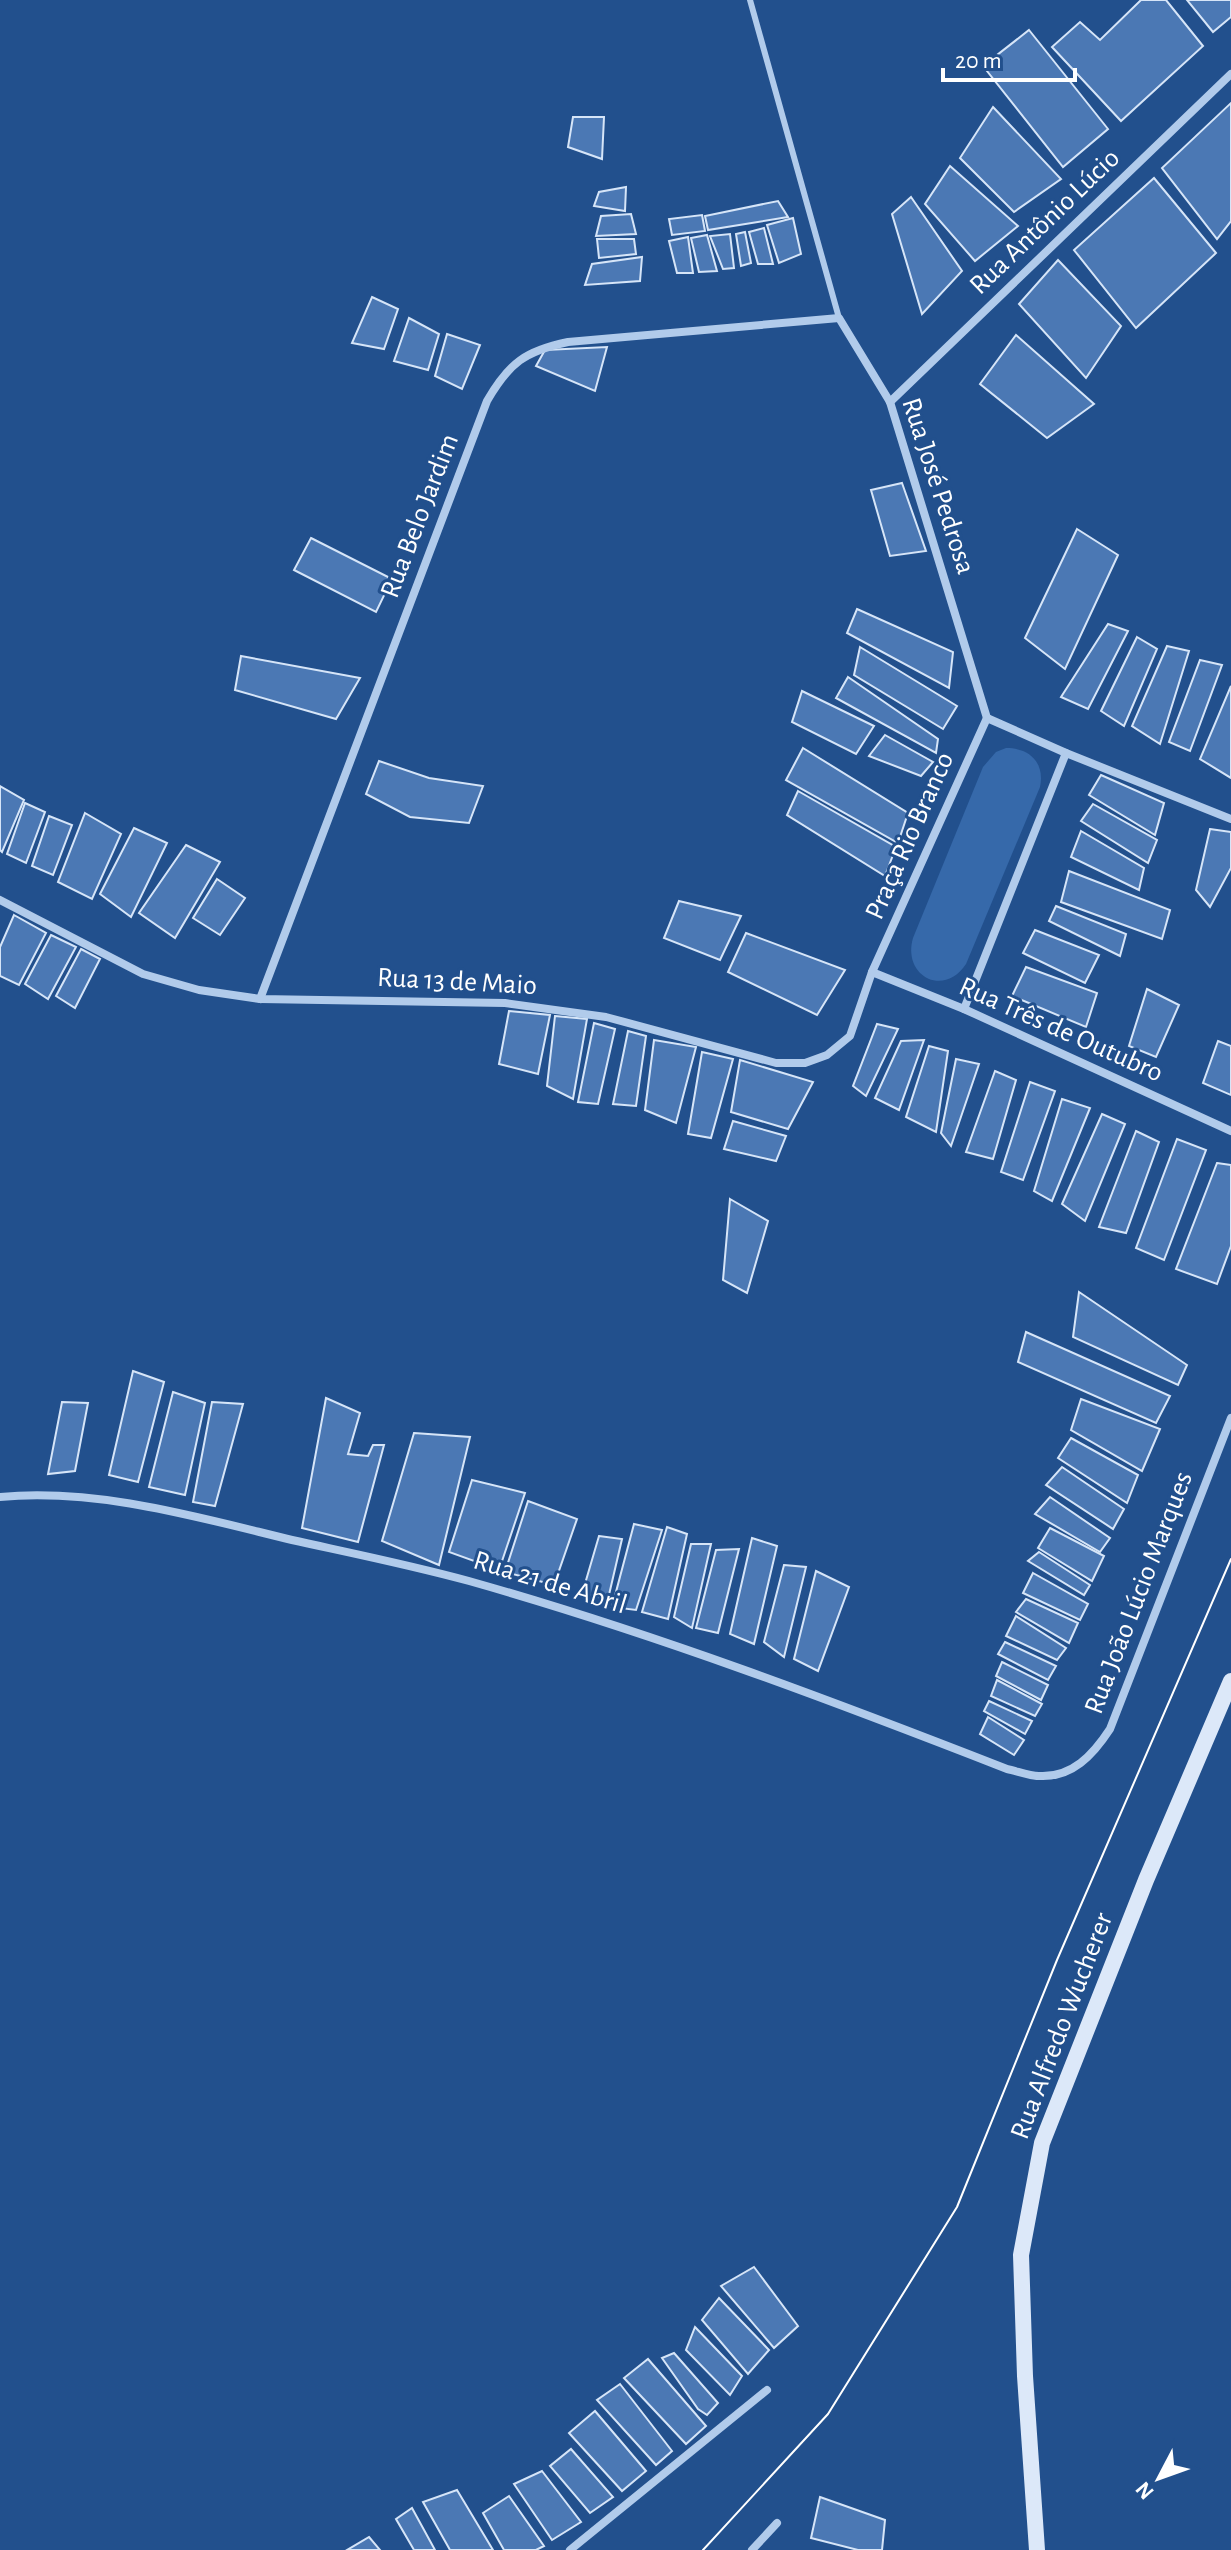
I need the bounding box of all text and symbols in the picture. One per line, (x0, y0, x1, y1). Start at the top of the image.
scale bar (943, 32, 1075, 82)
text: 20 m (955, 49, 1002, 73)
street label: Rua Antônio Lúcio (965, 144, 1125, 300)
street label: Rua José Pedrosa (896, 394, 980, 578)
street label: Rua Belo Jardim (376, 430, 464, 602)
street label: Praça Rio Branco (861, 748, 959, 924)
street label: Rua 13 de Maio (376, 964, 538, 1000)
street label: Rua Três de Outubro (955, 973, 1167, 1087)
street label: Rua João Lúcio Marques (1080, 1468, 1198, 1718)
street label: Rua 21 de Abril (470, 1546, 630, 1620)
street label: Rua Alfredo Wucherer (1006, 1909, 1118, 2143)
north arrow (1119, 2438, 1199, 2518)
text: N (1131, 2477, 1158, 2503)

